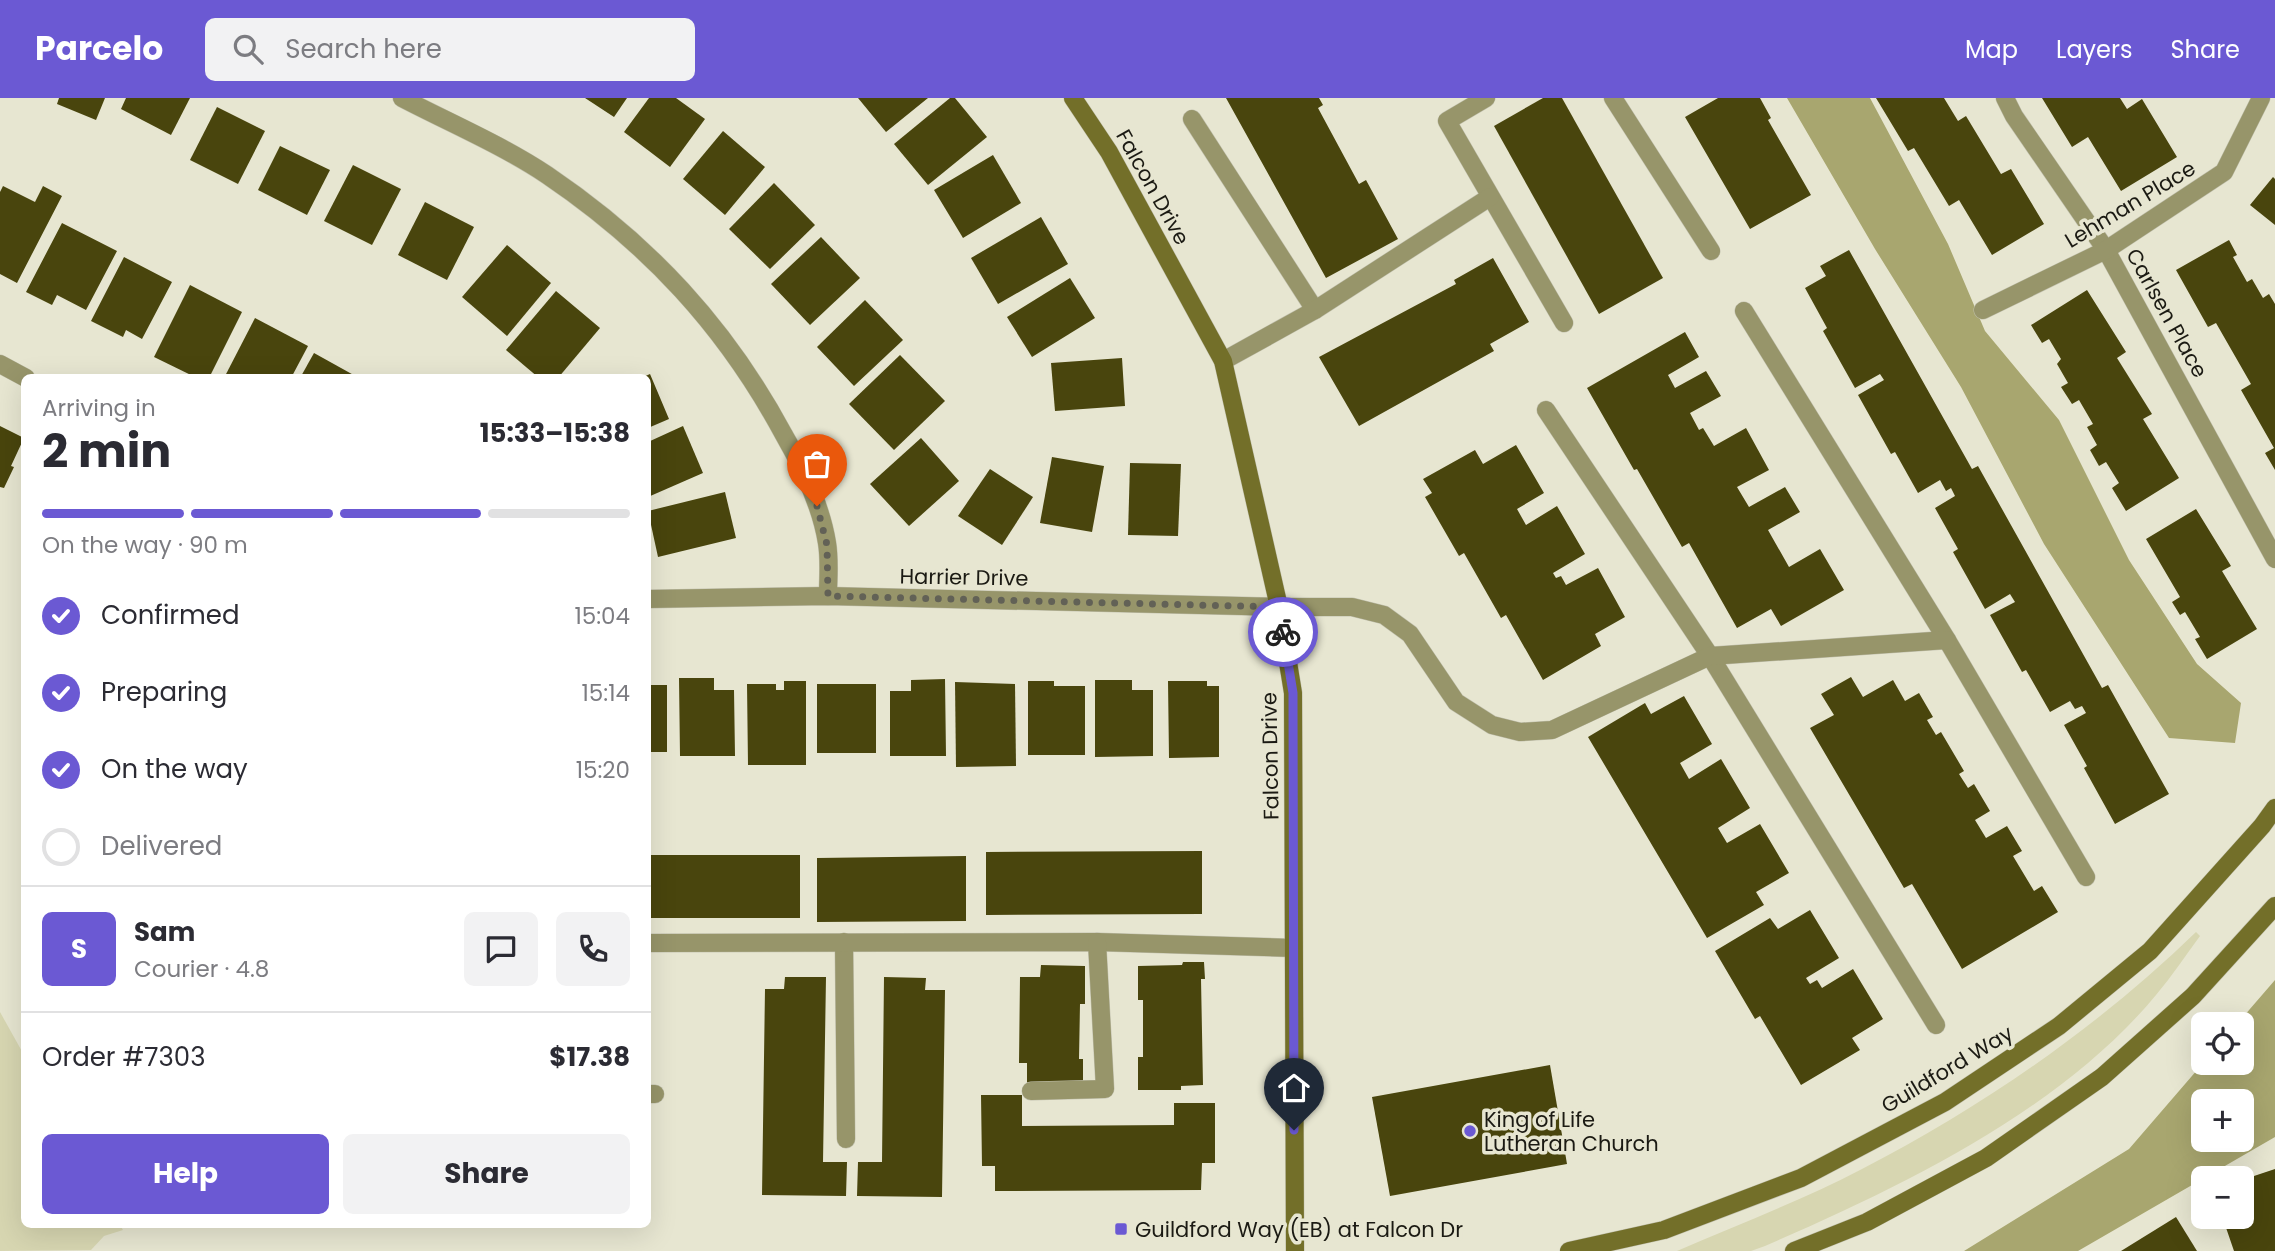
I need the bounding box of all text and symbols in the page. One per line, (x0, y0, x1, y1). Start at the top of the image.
search box (205, 18, 695, 81)
text: Parcelo (35, 25, 163, 72)
icon: search (229, 30, 267, 68)
text: Search here (285, 31, 442, 67)
text: Map (1965, 33, 2018, 66)
text: Layers (2056, 33, 2132, 66)
text: Share (2170, 33, 2240, 66)
street label: Falcon Drive (1109, 124, 1197, 250)
street label: Lehman Place (2059, 154, 2201, 254)
street label: Carlsen Place (2119, 243, 2215, 383)
text: Arriving in (42, 392, 156, 424)
text: 15:33–15:38 (480, 415, 630, 451)
text: 2 min (42, 419, 171, 483)
pin (787, 434, 847, 506)
icon: bag (798, 445, 836, 483)
text: On the way · 90 m (42, 529, 248, 561)
street label: Harrier Drive (899, 561, 1029, 593)
icon: check (42, 597, 80, 635)
text: Confirmed (101, 597, 239, 633)
courier (1248, 597, 1318, 667)
text: 15:04 (574, 600, 630, 632)
icon: bike (1264, 613, 1302, 651)
icon: check (42, 674, 80, 712)
text: Preparing (101, 674, 227, 710)
text: 15:14 (581, 677, 630, 709)
street label: Falcon Drive (1254, 692, 1286, 820)
icon: check (42, 751, 80, 789)
text: On the way (101, 751, 248, 787)
text: 15:20 (576, 754, 630, 786)
text: Delivered (101, 828, 222, 864)
button: chat (464, 912, 538, 986)
button: phone (556, 912, 630, 986)
text: Sam (134, 914, 195, 950)
text: S (71, 931, 87, 967)
text: Courier · 4.8 (134, 953, 269, 985)
map controls (2191, 1012, 2254, 1229)
button: locate (2191, 1012, 2254, 1075)
street label: Guildford Way (1876, 1018, 2018, 1120)
text: Order #7303 (42, 1039, 205, 1075)
text: $17.38 (549, 1039, 630, 1075)
pin (1264, 1058, 1324, 1130)
icon: home (1275, 1069, 1313, 1107)
button: + (2191, 1089, 2254, 1152)
place label: King of Life Lutheran Church (1484, 1105, 1659, 1158)
marker: King of Life Lutheran Church (1462, 1123, 1478, 1139)
button: Help (42, 1134, 329, 1214)
button: Share (343, 1134, 630, 1214)
button: − (2191, 1166, 2254, 1229)
place label: Guildford Way (EB) at Falcon Dr (1135, 1215, 1463, 1244)
marker: Guildford Way (EB) at Falcon Dr (1113, 1221, 1129, 1237)

